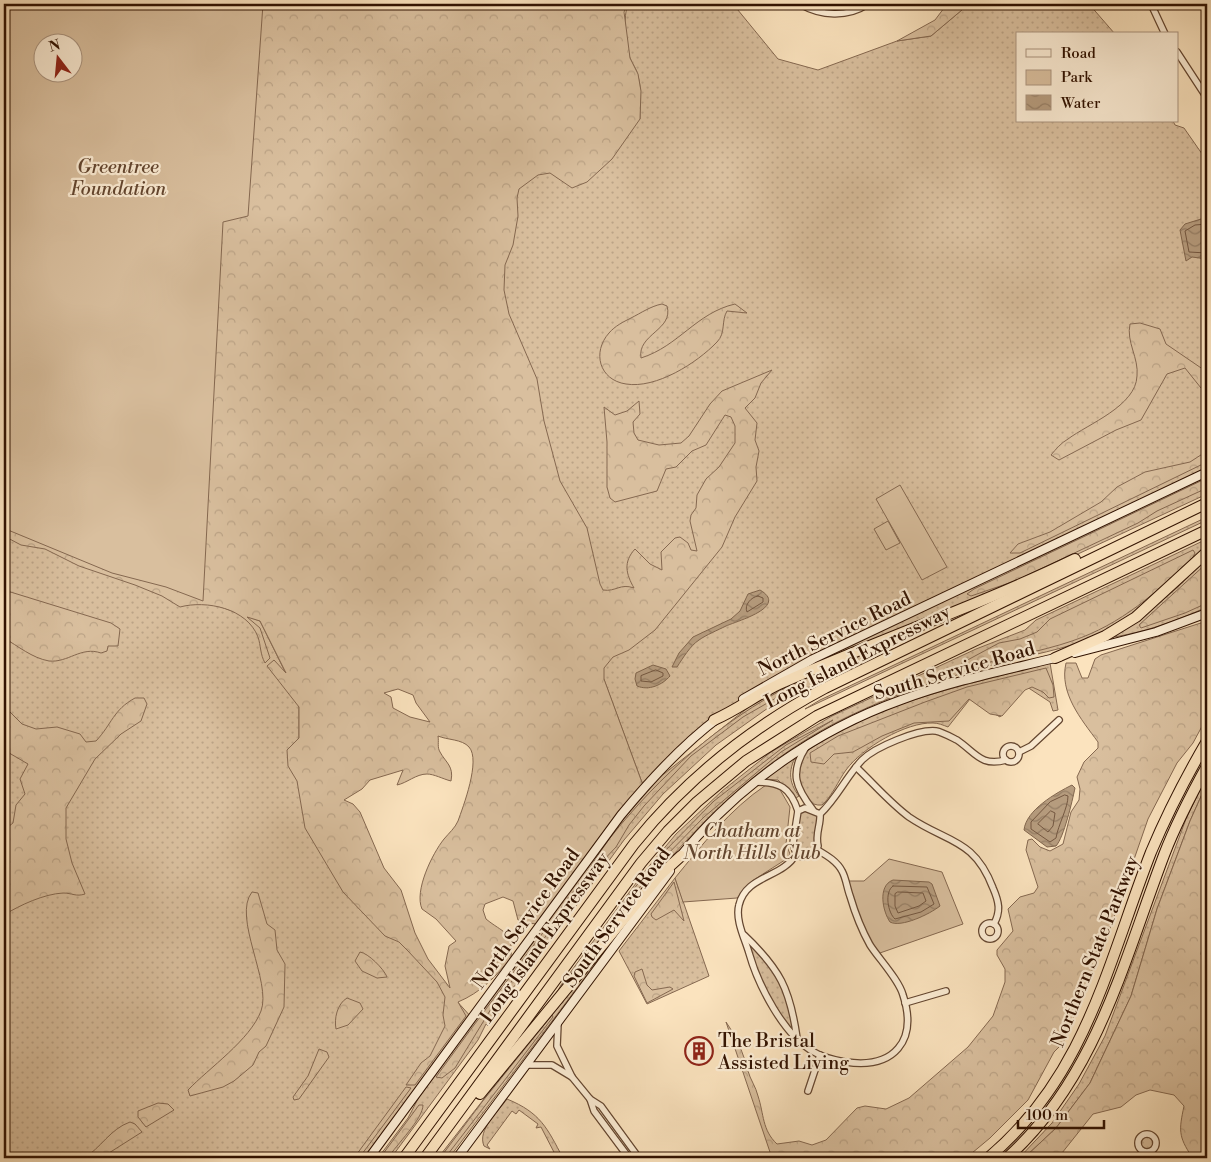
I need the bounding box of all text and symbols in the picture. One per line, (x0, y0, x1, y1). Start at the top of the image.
north arrow (32, 32, 82, 82)
legend (1016, 32, 1178, 122)
text: N (47, 36, 62, 57)
text: Road (1061, 44, 1096, 63)
text: Park (1061, 68, 1093, 87)
text: Water (1060, 94, 1101, 113)
park label: Greentree Foundation (70, 155, 166, 201)
street label: North Service Road (754, 586, 915, 681)
street label: Long Island Expressway (760, 599, 955, 714)
street label: South Service Road (871, 636, 1038, 706)
park label: Chatham at North Hills Club (682, 819, 821, 865)
street label: North Service Road (467, 843, 585, 994)
street label: South Service Road (558, 843, 676, 992)
street label: Long Island Expressway (475, 847, 615, 1028)
street label: Northern State Parkway (1046, 852, 1145, 1050)
place label: The Bristal Assisted Living (717, 1029, 849, 1075)
building icon: The Bristal Assisted Living (684, 1036, 714, 1066)
scale bar (1018, 1097, 1105, 1129)
text: 100 m (1026, 1106, 1068, 1125)

